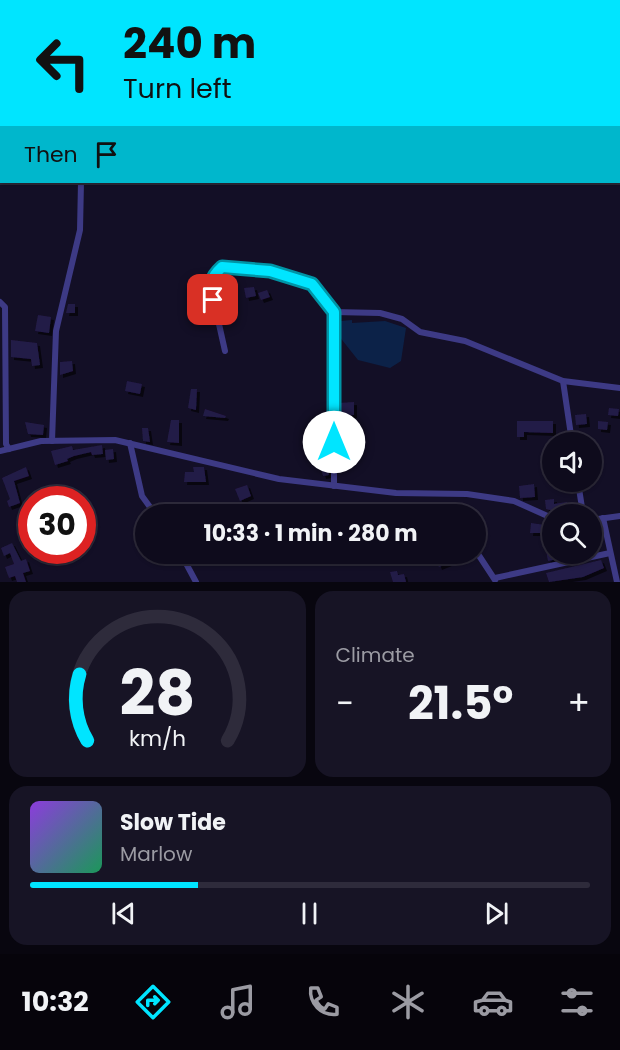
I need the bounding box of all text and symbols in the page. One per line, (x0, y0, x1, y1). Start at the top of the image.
text: 240 m (123, 14, 256, 73)
icon: left (24, 24, 102, 102)
text: Turn left (123, 70, 232, 107)
icon: arrive (90, 138, 123, 171)
text: Then (24, 139, 78, 170)
pin (187, 274, 238, 325)
icon: arrive (196, 283, 229, 316)
position arrow (302, 410, 366, 474)
map controls (542, 432, 602, 564)
button: sound (542, 432, 602, 492)
speed limit sign: 30 (18, 486, 96, 564)
button: search (542, 504, 602, 564)
text: 10:33 · 1 min · 280 m (204, 518, 417, 549)
text: Climate (336, 641, 415, 669)
text: 28 (119, 649, 195, 737)
text: 21.5° (408, 672, 513, 735)
text: − (336, 680, 354, 727)
text: + (567, 680, 590, 727)
text: km/h (129, 723, 186, 754)
text: Slow Tide (120, 807, 226, 838)
text: Marlow (120, 840, 192, 868)
icon: previous (107, 897, 140, 930)
icon: pause (293, 897, 326, 930)
icon: next (480, 897, 513, 930)
icon: directions (132, 981, 174, 1023)
icon: music (217, 981, 259, 1023)
icon: phone (302, 981, 344, 1023)
icon: climate (387, 981, 429, 1023)
icon: car (472, 981, 514, 1023)
icon: filters (556, 981, 598, 1023)
text: 10:32 (21, 983, 89, 1020)

